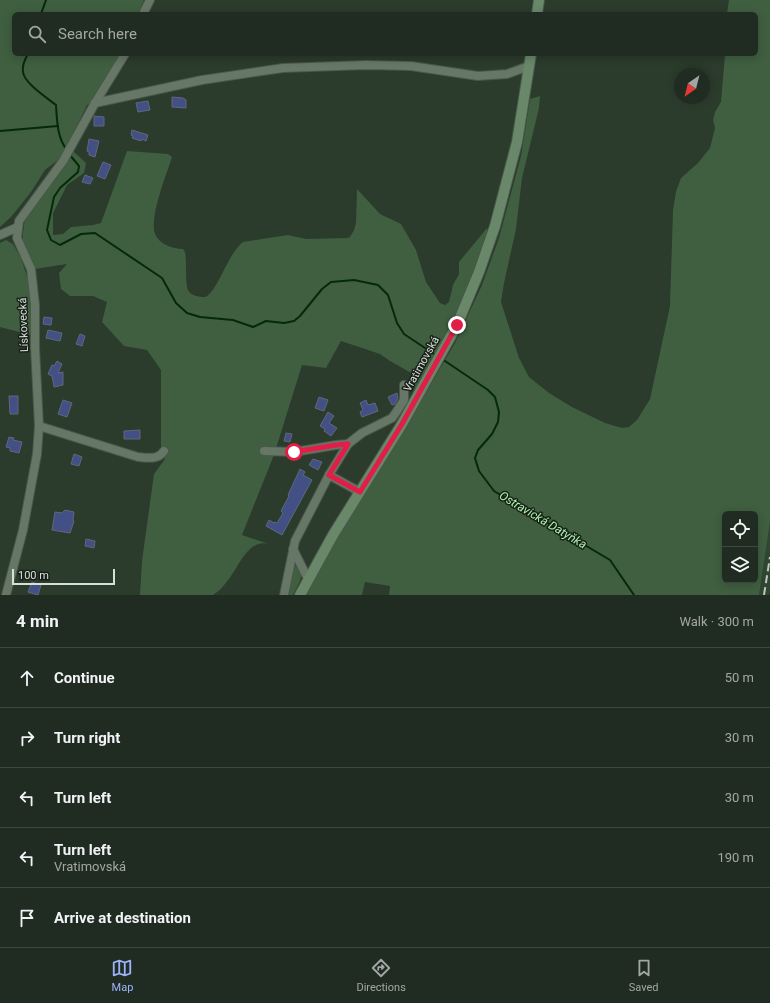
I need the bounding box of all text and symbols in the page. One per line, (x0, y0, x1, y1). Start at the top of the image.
search box (12, 12, 758, 56)
icon: search (26, 23, 48, 45)
text: Search here (58, 25, 137, 43)
north arrow (674, 68, 710, 104)
street label: Lískovecká (16, 298, 31, 352)
route end (448, 316, 466, 334)
street label: Vratimovská (401, 334, 442, 394)
route start (285, 443, 303, 461)
water label: Ostravická Datyňka (497, 488, 589, 552)
map controls (722, 511, 758, 583)
button: locate (722, 511, 758, 547)
button: layers (722, 547, 758, 583)
scale bar (12, 567, 115, 586)
text: 100 m (18, 569, 49, 582)
text: 4 min (16, 611, 59, 631)
text: Walk · 300 m (679, 614, 754, 629)
icon: ahead (16, 667, 38, 689)
text: Continue (54, 669, 115, 687)
text: 50 m (725, 670, 754, 685)
icon: right (16, 727, 38, 749)
text: Turn right (54, 729, 120, 747)
text: 30 m (725, 730, 754, 745)
icon: left (16, 787, 38, 809)
text: Turn left (54, 789, 111, 807)
text: 30 m (725, 790, 754, 805)
text: Turn left (54, 841, 111, 859)
icon: left (16, 847, 38, 869)
text: 190 m (717, 850, 754, 865)
text: Vratimovská (54, 859, 126, 874)
icon: arrive (16, 907, 38, 929)
text: Arrive at destination (54, 909, 191, 927)
tab: Map (111, 957, 133, 994)
tab: Directions (356, 957, 406, 994)
tab: Saved (629, 957, 659, 994)

